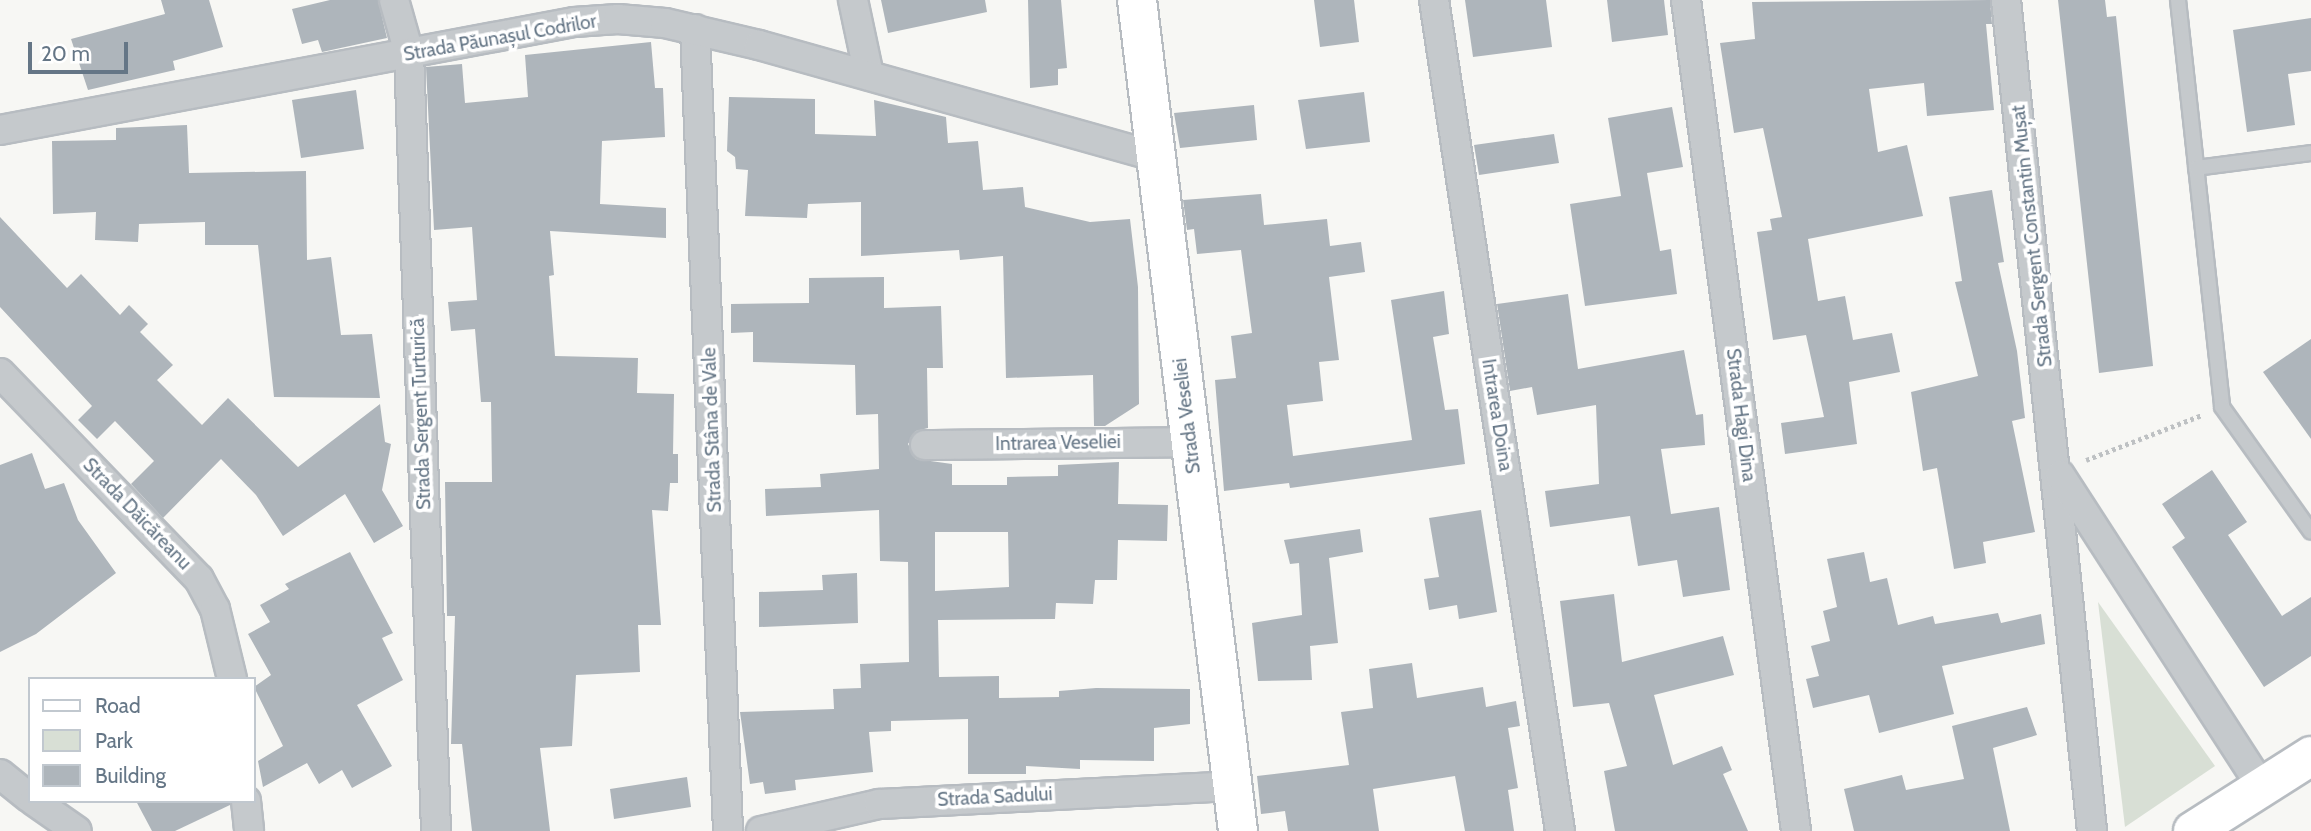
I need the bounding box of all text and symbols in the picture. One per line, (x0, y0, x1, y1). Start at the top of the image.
street label: Strada Păunașul Codrilor (402, 10, 598, 66)
scale bar (32, 28, 131, 72)
text: 20 m (41, 41, 90, 66)
street label: Strada Sergent Constantin Mușat (2007, 104, 2057, 368)
street label: Strada Sergent Turturică (406, 318, 436, 510)
street label: Strada Stâna de Vale (698, 347, 726, 513)
street label: Strada Hagi Dina (1722, 347, 1760, 483)
street label: Strada Veseliei (1169, 357, 1205, 475)
street label: Intrarea Doina (1477, 357, 1517, 473)
street label: Intrarea Veseliei (995, 431, 1121, 455)
street label: Strada Dăicăreanu (78, 454, 196, 574)
legend (28, 677, 256, 803)
text: Road (95, 693, 141, 718)
text: Park (95, 728, 133, 753)
text: Building (95, 763, 166, 788)
street label: Strada Sadului (937, 783, 1053, 811)

